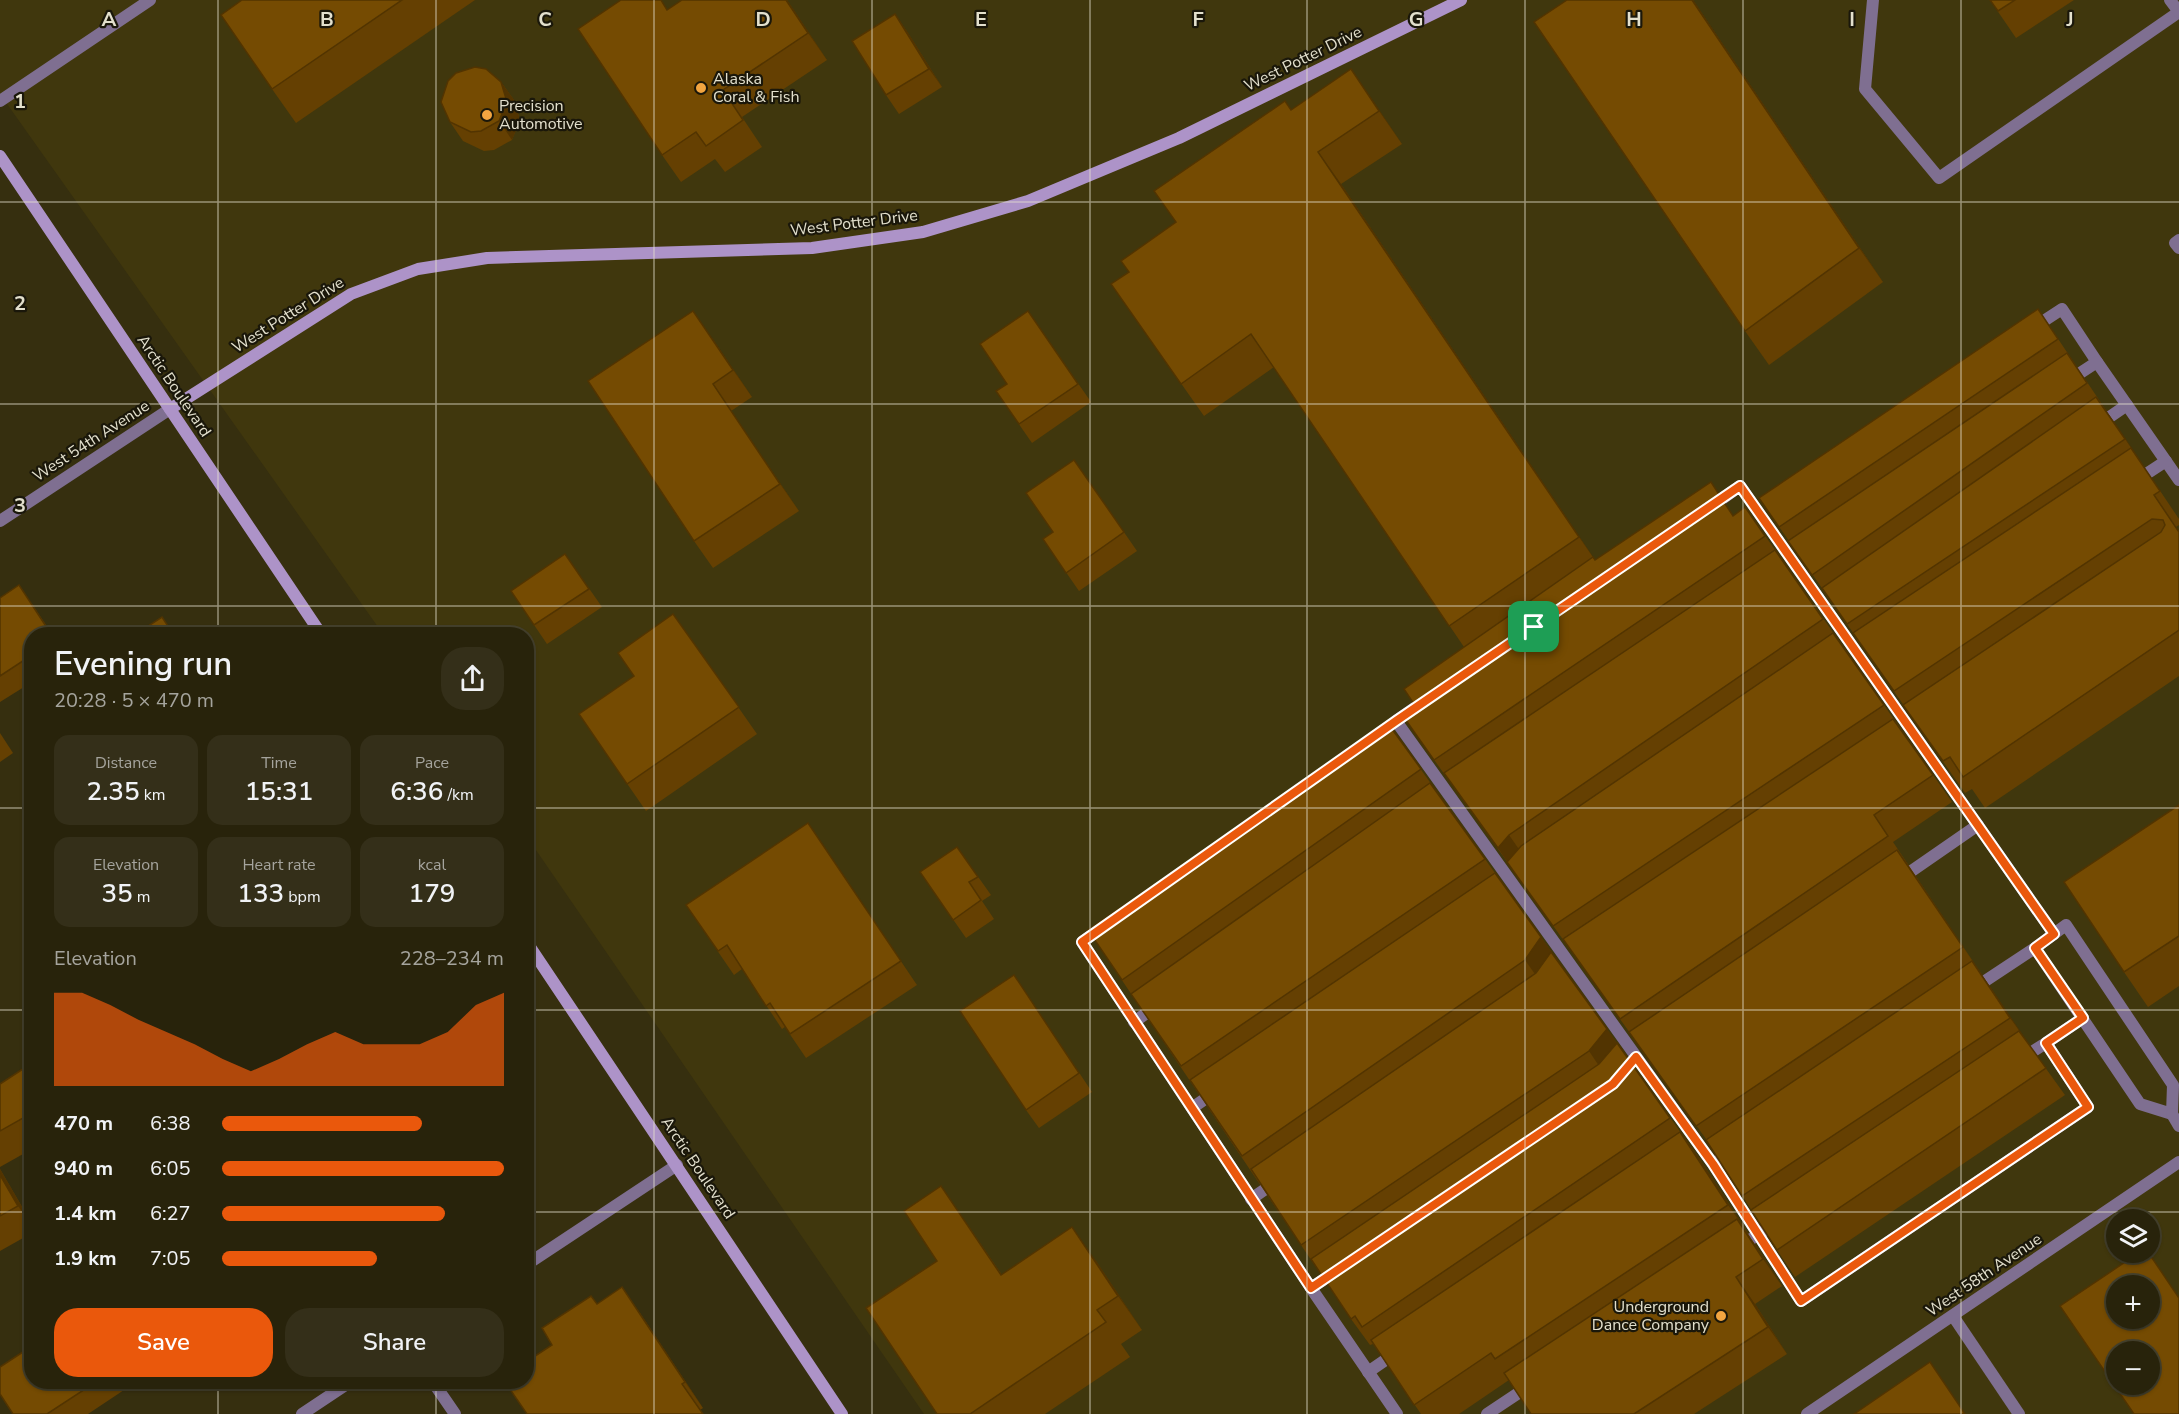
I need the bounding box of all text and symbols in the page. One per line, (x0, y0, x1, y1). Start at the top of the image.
text: A (102, 6, 117, 33)
text: B (320, 6, 334, 33)
text: C (538, 6, 552, 33)
text: D (755, 6, 771, 33)
text: E (975, 6, 987, 33)
text: F (1192, 6, 1204, 33)
text: G (1409, 6, 1423, 33)
text: H (1626, 6, 1642, 33)
text: I (1849, 6, 1855, 33)
text: J (2065, 6, 2074, 33)
street label: West Potter Drive (1241, 21, 1365, 97)
place label: Alaska Coral & Fish (713, 68, 800, 108)
marker: Alaska Coral & Fish (694, 81, 708, 95)
text: 1 (14, 88, 26, 115)
place label: Precision Automotive (499, 95, 583, 135)
marker: Precision Automotive (480, 108, 494, 122)
street label: West Potter Drive (789, 204, 919, 242)
street label: West Potter Drive (228, 272, 348, 358)
text: 2 (14, 290, 26, 317)
street label: Arctic Boulevard (132, 331, 216, 441)
street label: West 54th Avenue (28, 395, 154, 487)
text: 3 (14, 492, 26, 519)
pin (1508, 601, 1559, 652)
icon: arrive (1517, 610, 1550, 643)
text: Evening run (54, 642, 232, 687)
button: share (441, 647, 504, 710)
text: 20:28 · 5 × 470 m (54, 687, 214, 714)
text: Distance (95, 752, 157, 774)
text: Time (261, 752, 297, 774)
text: Pace (415, 752, 449, 774)
text: 2.35 (87, 774, 140, 809)
text: 15:31 (245, 774, 313, 809)
text: 6:36 (390, 774, 443, 809)
text: km (140, 784, 165, 806)
text: /km (443, 784, 474, 806)
text: Elevation (93, 854, 159, 876)
text: Heart rate (242, 854, 316, 876)
text: kcal (418, 854, 446, 876)
text: 35 (101, 876, 133, 911)
text: 133 (237, 876, 284, 911)
text: 179 (409, 876, 455, 911)
text: m (133, 886, 151, 908)
text: bpm (284, 886, 321, 908)
text: Elevation (54, 945, 137, 972)
text: 228–234 m (400, 945, 504, 972)
text: 470 m (54, 1110, 113, 1137)
text: 6:38 (150, 1110, 191, 1137)
street label: Arctic Boulevard (656, 1113, 740, 1223)
text: 940 m (54, 1155, 113, 1182)
text: 6:05 (150, 1155, 191, 1182)
text: 1.4 km (54, 1200, 117, 1227)
text: 6:27 (150, 1200, 191, 1227)
map controls (2106, 1209, 2160, 1395)
button: layers (2106, 1209, 2160, 1263)
street label: West 58th Avenue (1922, 1228, 2046, 1322)
text: 1.9 km (54, 1245, 117, 1272)
text: 7:05 (150, 1245, 191, 1272)
button: + (2106, 1275, 2160, 1329)
place label: Underground Dance Company (1592, 1296, 1710, 1336)
button: Save (54, 1308, 273, 1377)
button: Share (285, 1308, 504, 1377)
marker: Underground Dance Company (1714, 1309, 1728, 1323)
button: − (2106, 1341, 2160, 1395)

